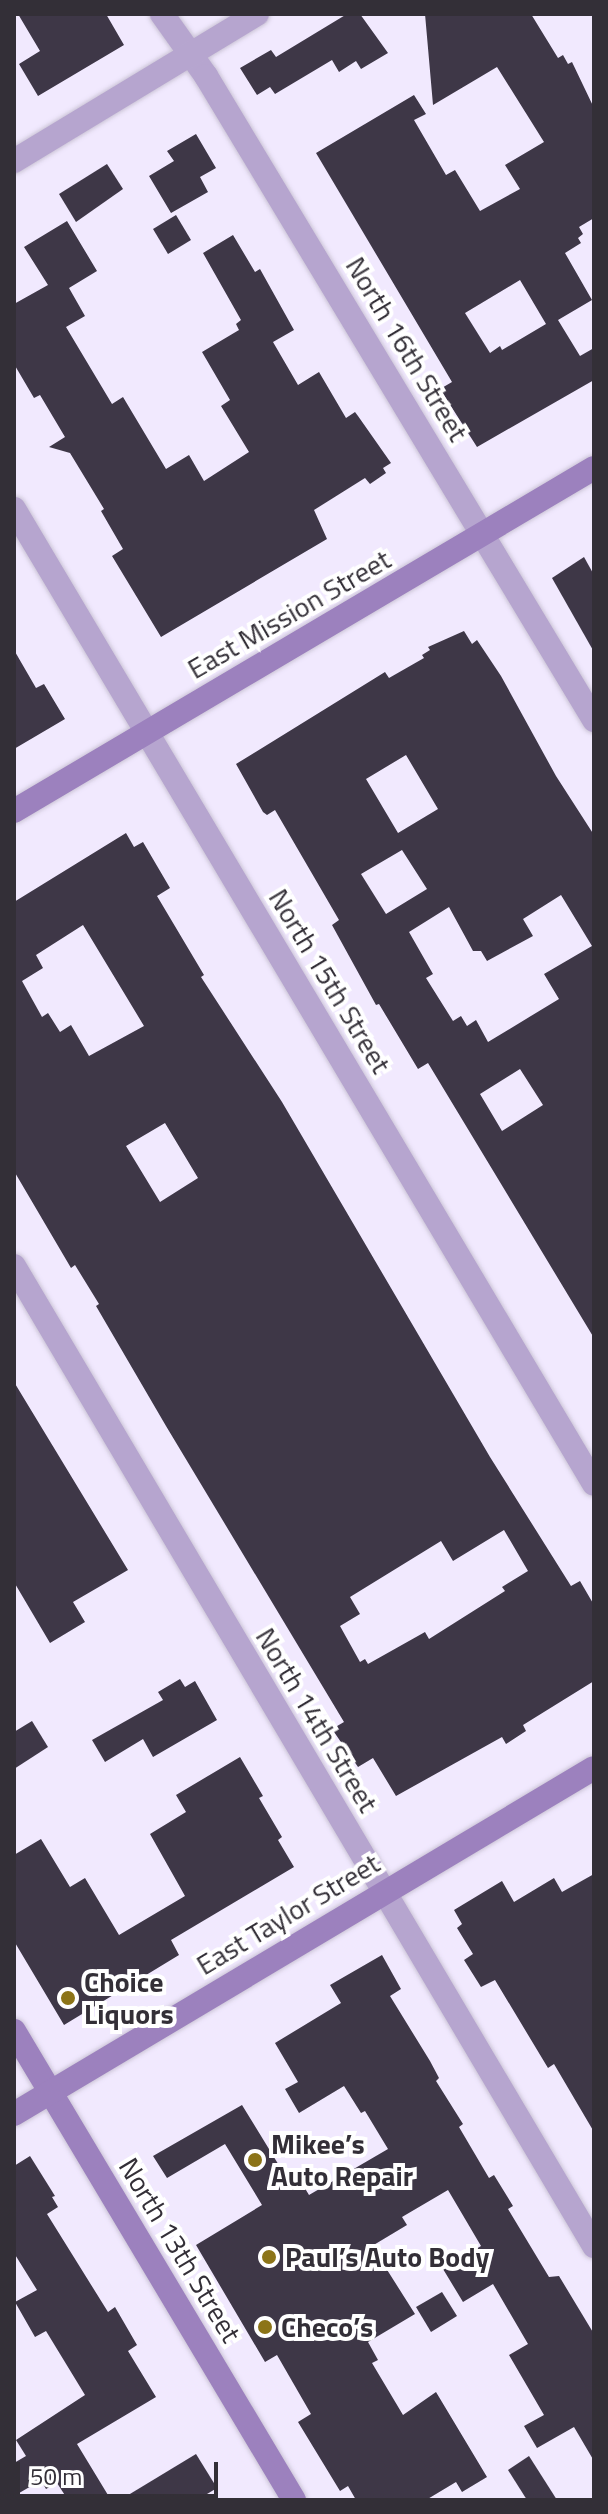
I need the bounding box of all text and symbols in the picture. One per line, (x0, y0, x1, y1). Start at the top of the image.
street label: North 16th Street (339, 251, 475, 447)
street label: East Mission Street (182, 542, 396, 686)
street label: North 15th Street (262, 883, 398, 1079)
street label: North 14th Street (249, 1622, 385, 1818)
street label: East Taylor Street (190, 1846, 386, 1982)
place label: Choice Liquors (84, 1965, 174, 2031)
marker: Choice Liquors (59, 1989, 77, 2007)
place label: Mikee’s Auto Repair (271, 2127, 413, 2193)
marker: Mikee’s Auto Repair (246, 2151, 264, 2169)
street label: North 13th Street (112, 2152, 248, 2348)
place label: Paul’s Auto Body (285, 2240, 490, 2274)
marker: Paul’s Auto Body (260, 2248, 278, 2266)
place label: Checo’s (281, 2310, 373, 2344)
marker: Checo’s (256, 2318, 274, 2336)
scale bar (20, 2446, 222, 2496)
text: 50 m (30, 2458, 82, 2494)

